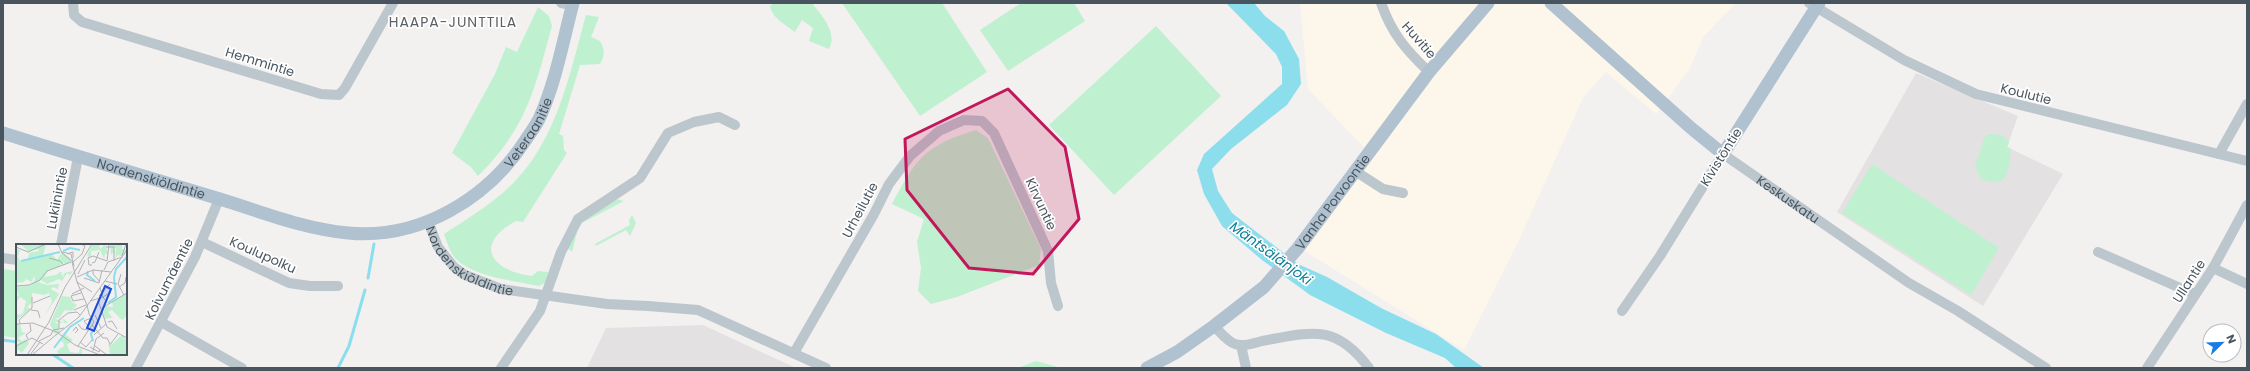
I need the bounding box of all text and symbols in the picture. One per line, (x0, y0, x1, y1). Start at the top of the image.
district label: HAAPA-JUNTTILA (389, 12, 517, 32)
street label: Huvitie (1397, 17, 1441, 63)
street label: Hemmintie (223, 42, 297, 82)
street label: Koulutie (1999, 78, 2053, 110)
street label: Veteraanitie (499, 95, 557, 172)
street label: Kivistöntie (1696, 124, 1746, 190)
street label: Vanha Porvoontie (1290, 150, 1375, 254)
street label: Nordenskiöldintie (95, 153, 208, 204)
street label: Lukiinintie (42, 165, 72, 231)
street label: Keskuskatu (1753, 171, 1824, 228)
street label: Kirvuntie (1021, 175, 1061, 233)
street label: Urheilutie (837, 179, 883, 241)
water label: Mäntsälänjoki (1226, 216, 1317, 290)
street label: Nordenskiöldintie (421, 223, 515, 300)
street label: Koulupolku (227, 232, 299, 278)
street label: Koivumäentie (140, 235, 198, 323)
inset map (16, 244, 127, 355)
street label: Ullantie (2168, 256, 2210, 306)
north arrow (2202, 323, 2242, 363)
text: N (2222, 332, 2240, 346)

